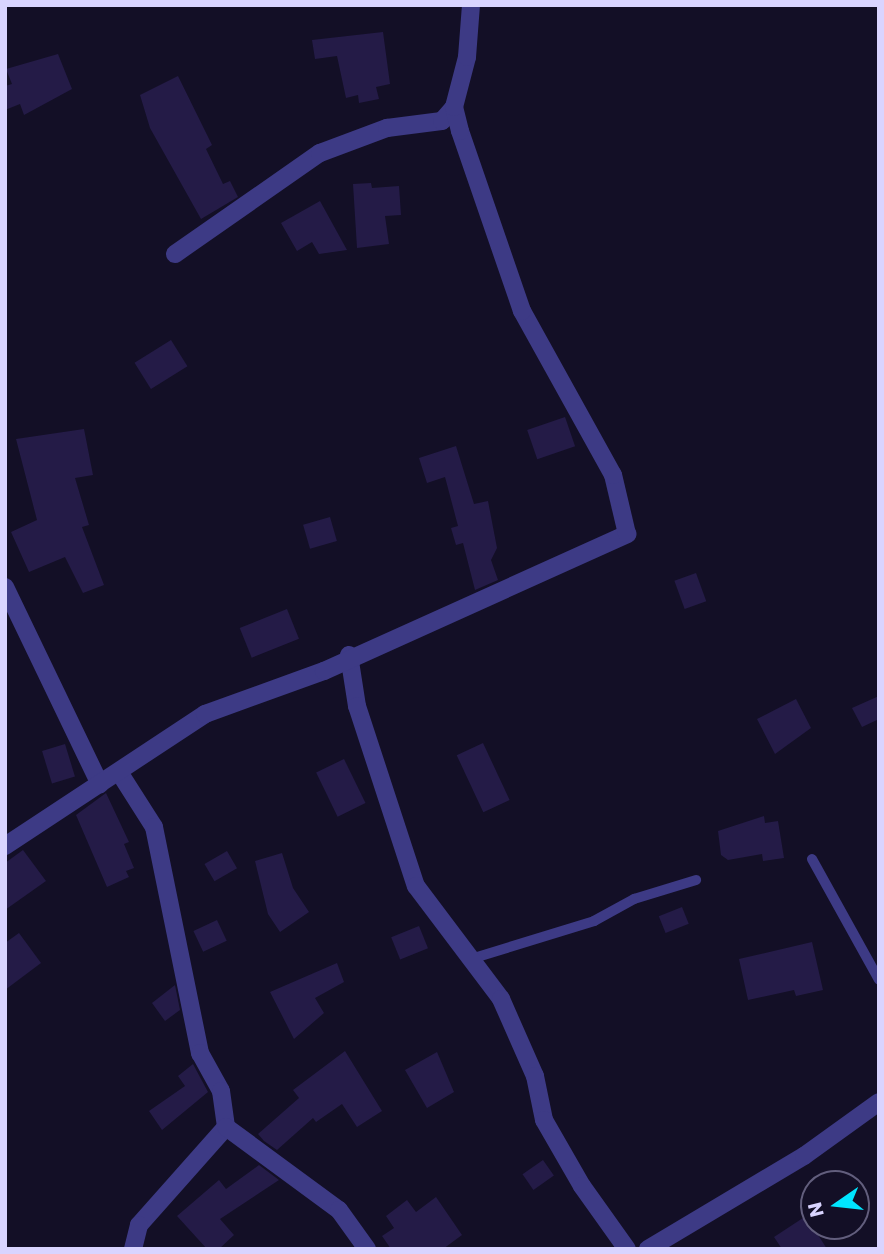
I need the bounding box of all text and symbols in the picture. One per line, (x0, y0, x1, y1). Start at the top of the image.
north arrow (800, 1170, 870, 1240)
text: N (801, 1200, 831, 1220)

